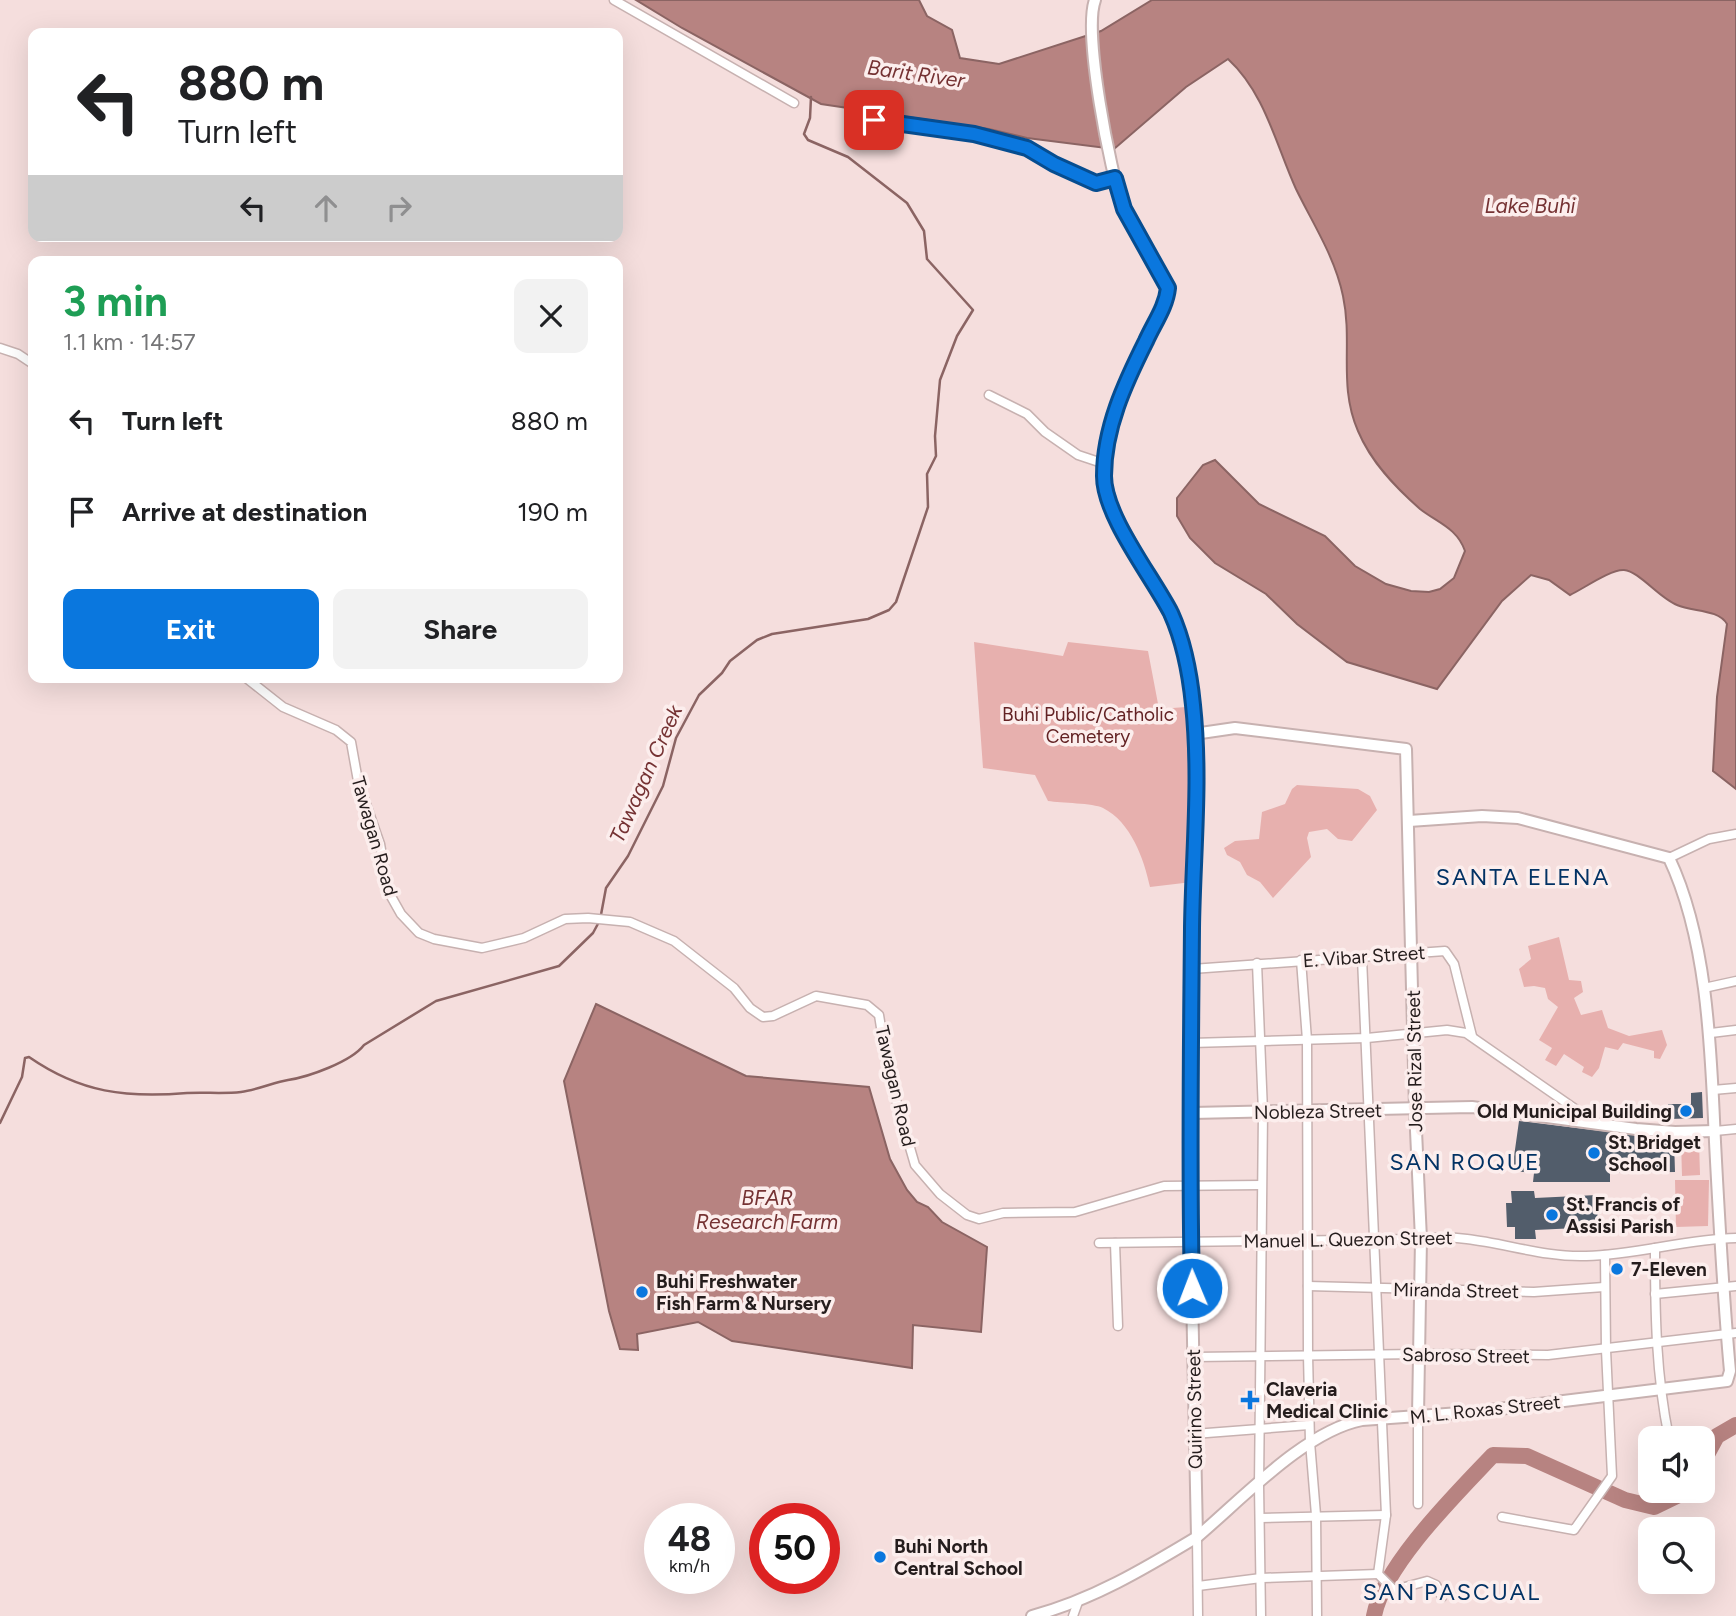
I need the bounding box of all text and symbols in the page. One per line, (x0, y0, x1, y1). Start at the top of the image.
text: 880 m (178, 53, 324, 112)
water label: Barit River (866, 54, 967, 93)
icon: left (63, 56, 154, 147)
pin (844, 90, 904, 150)
icon: arrive (855, 101, 893, 139)
text: Turn left (178, 113, 297, 151)
icon: left (234, 189, 272, 227)
icon: ahead (307, 189, 345, 227)
icon: right (380, 189, 418, 227)
water label: Lake Buhi (1484, 193, 1576, 218)
text: 3 min (63, 276, 168, 327)
button: close (514, 279, 588, 353)
text: 1.1 km · 14:57 (63, 328, 196, 356)
icon: left (63, 402, 101, 440)
text: Turn left (122, 405, 223, 437)
text: 880 m (511, 405, 588, 437)
icon: arrive (63, 493, 101, 531)
text: Arrive at destination (122, 496, 367, 528)
text: 190 m (517, 496, 588, 528)
button: Exit (63, 589, 319, 669)
button: Share (333, 589, 588, 669)
water label: Tawagan Creek (604, 700, 687, 847)
park label: Buhi Public/Catholic Cemetery (1002, 703, 1174, 748)
street label: Tawagan Road (346, 774, 403, 898)
district label: SANTA ELENA (1436, 863, 1610, 891)
street label: E. Vibar Street (1302, 941, 1426, 972)
street label: Jose Rizal Street (1402, 990, 1427, 1132)
street label: Tawagan Road (870, 1024, 921, 1149)
street label: Nobleza Street (1254, 1099, 1382, 1124)
place label: Old Municipal Building (1477, 1100, 1672, 1123)
marker: Old Municipal Building (1678, 1103, 1694, 1119)
place label: St. Bridget School (1608, 1131, 1701, 1176)
marker: St. Bridget School (1586, 1145, 1602, 1161)
district label: SAN ROQUE (1389, 1148, 1541, 1176)
water label: BFAR Research Farm (696, 1185, 838, 1234)
place label: St. Francis of Assisi Parish (1566, 1193, 1681, 1238)
marker: St. Francis of Assisi Parish (1544, 1207, 1560, 1223)
street label: Manuel L. Quezon Street (1243, 1226, 1453, 1253)
position arrow (1155, 1251, 1229, 1325)
place label: 7-Eleven (1631, 1258, 1707, 1281)
marker: 7-Eleven (1609, 1261, 1625, 1277)
place label: Buhi Freshwater Fish Farm & Nursery (656, 1270, 832, 1315)
street label: Miranda Street (1393, 1278, 1519, 1303)
marker: Buhi Freshwater Fish Farm & Nursery (634, 1284, 650, 1300)
street label: Sabroso Street (1402, 1343, 1530, 1368)
street label: Quirino Street (1182, 1349, 1207, 1469)
place label: Claveria Medical Clinic (1266, 1378, 1388, 1423)
marker: Claveria Medical Clinic (1240, 1390, 1260, 1410)
street label: M. L. Roxas Street (1409, 1390, 1562, 1429)
map controls (1638, 1426, 1715, 1594)
button: sound (1638, 1426, 1715, 1503)
speed limit sign: 50 (749, 1503, 840, 1594)
button: search (1638, 1517, 1715, 1594)
text: 48 (668, 1518, 711, 1560)
place label: Buhi North Central School (894, 1535, 1023, 1580)
marker: Buhi North Central School (872, 1549, 888, 1565)
text: km/h (669, 1555, 710, 1577)
district label: SAN PASCUAL (1363, 1578, 1541, 1606)

